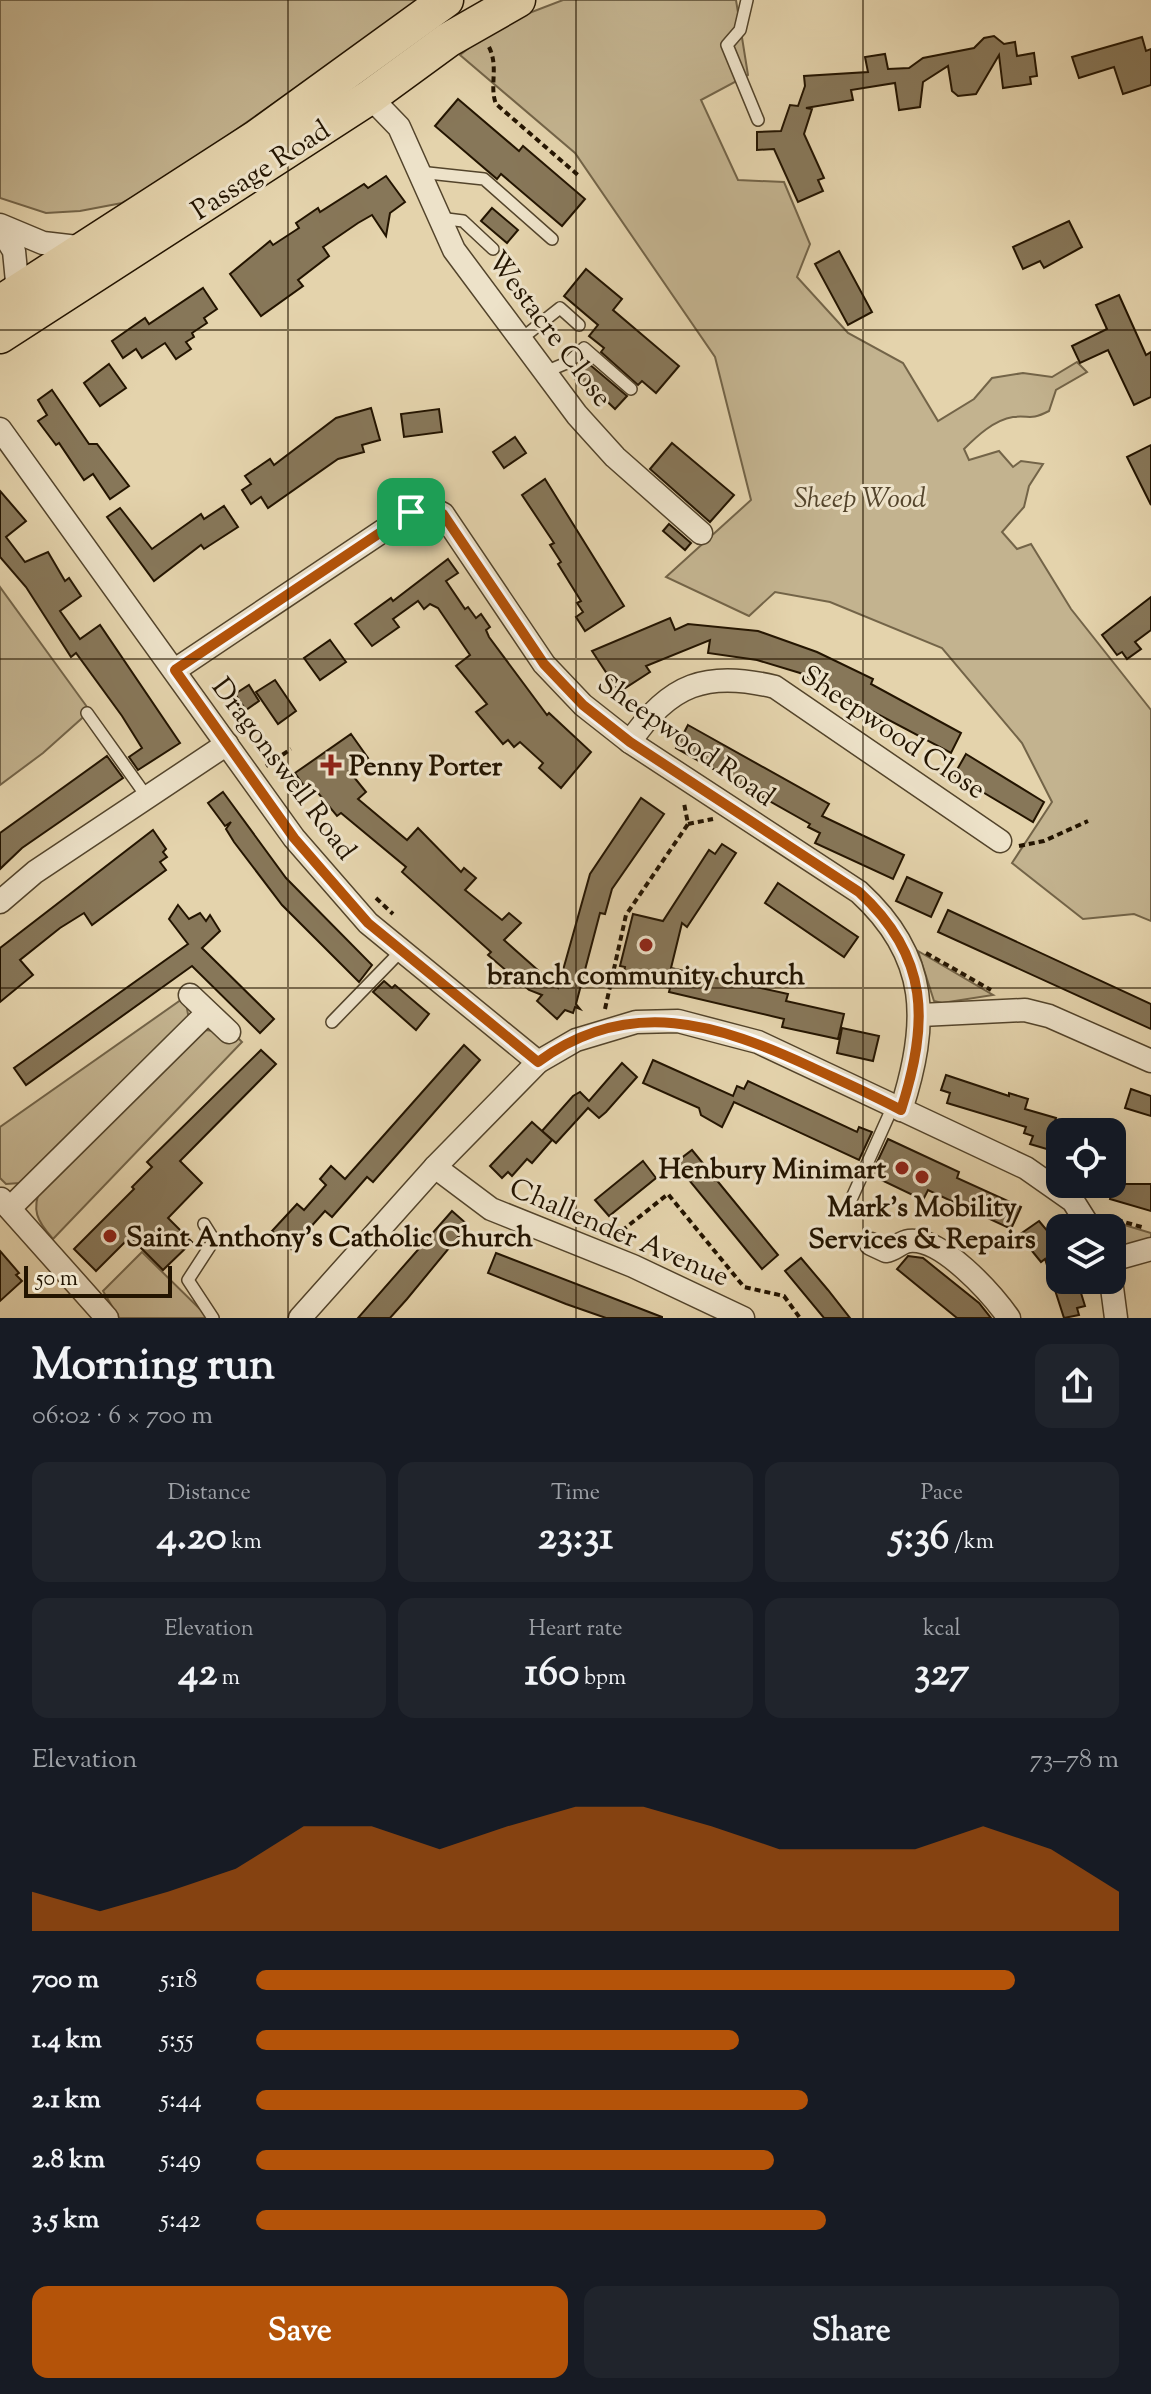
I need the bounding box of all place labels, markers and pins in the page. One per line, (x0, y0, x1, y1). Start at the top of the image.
pin (377, 478, 445, 546)
place label: Penny Porter (349, 748, 503, 788)
marker: Penny Porter (320, 754, 342, 776)
marker: branch community church (637, 936, 655, 954)
place label: branch community church (486, 957, 806, 997)
place label: Henbury Minimart (659, 1151, 886, 1191)
marker: Henbury Minimart (893, 1159, 911, 1177)
marker: Mark's Mobility Services & Repairs (913, 1168, 931, 1186)
place label: Mark's Mobility Services & Repairs (808, 1189, 1036, 1261)
place label: Saint Anthony's Catholic Church (126, 1219, 533, 1259)
marker: Saint Anthony's Catholic Church (101, 1227, 119, 1245)

